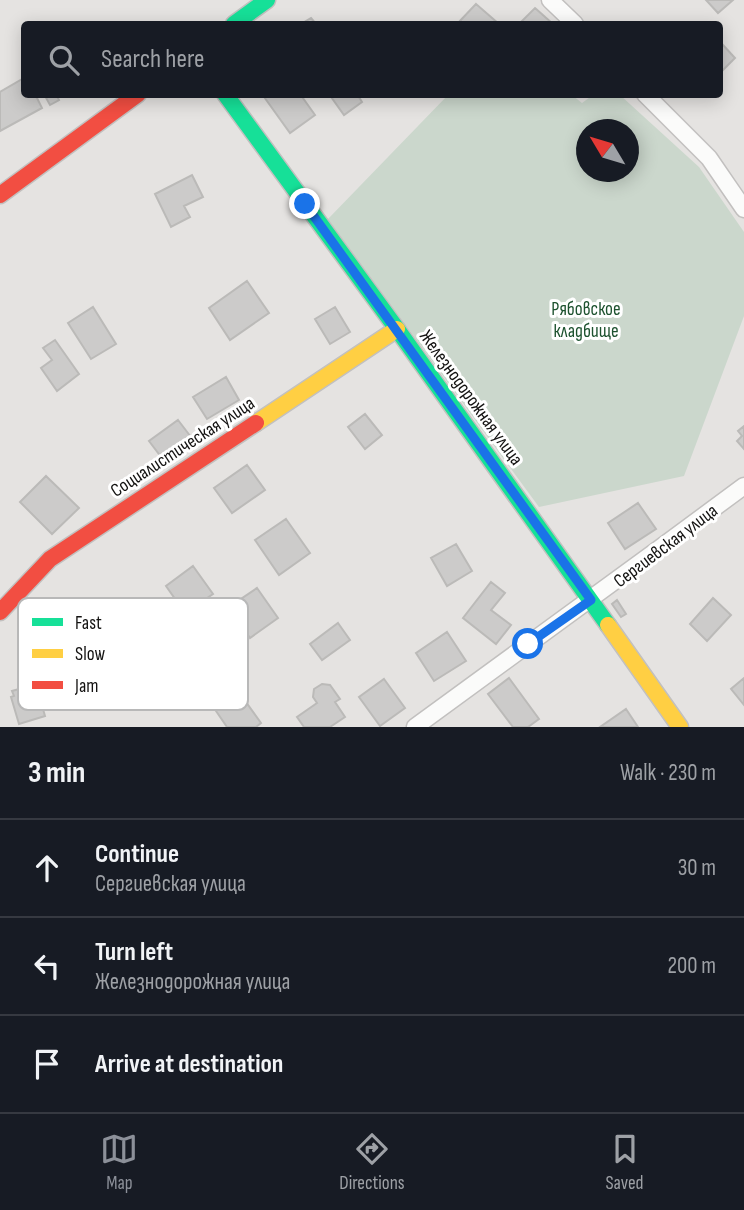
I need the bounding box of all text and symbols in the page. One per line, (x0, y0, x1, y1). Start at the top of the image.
search box (21, 21, 723, 98)
icon: search (45, 41, 83, 79)
text: Search here (101, 44, 204, 75)
north arrow (576, 119, 639, 182)
route end (289, 188, 320, 219)
park label: Рябовское кладбище (551, 298, 621, 343)
street label: Железнодорожная улица (414, 326, 528, 470)
street label: Социалистическая улица (106, 392, 259, 502)
street label: Сергиевская улица (609, 500, 723, 593)
legend (18, 598, 248, 710)
text: Fast (75, 612, 102, 635)
route start (512, 628, 543, 659)
text: Slow (75, 643, 105, 666)
text: Jam (74, 675, 98, 698)
text: 3 min (28, 755, 85, 791)
text: Walk · 230 m (620, 759, 716, 787)
text: Continue (95, 839, 179, 870)
icon: ahead (28, 849, 66, 887)
text: 30 m (678, 854, 716, 882)
text: Сергиевская улица (95, 870, 246, 898)
text: Turn left (95, 937, 173, 968)
icon: left (28, 947, 66, 985)
text: 200 m (668, 952, 716, 980)
text: Железнодорожная улица (95, 968, 290, 996)
icon: arrive (28, 1045, 66, 1083)
text: Arrive at destination (95, 1049, 283, 1080)
tab: Map (100, 1130, 138, 1195)
tab: Directions (339, 1130, 405, 1195)
tab: Saved (605, 1130, 644, 1195)

